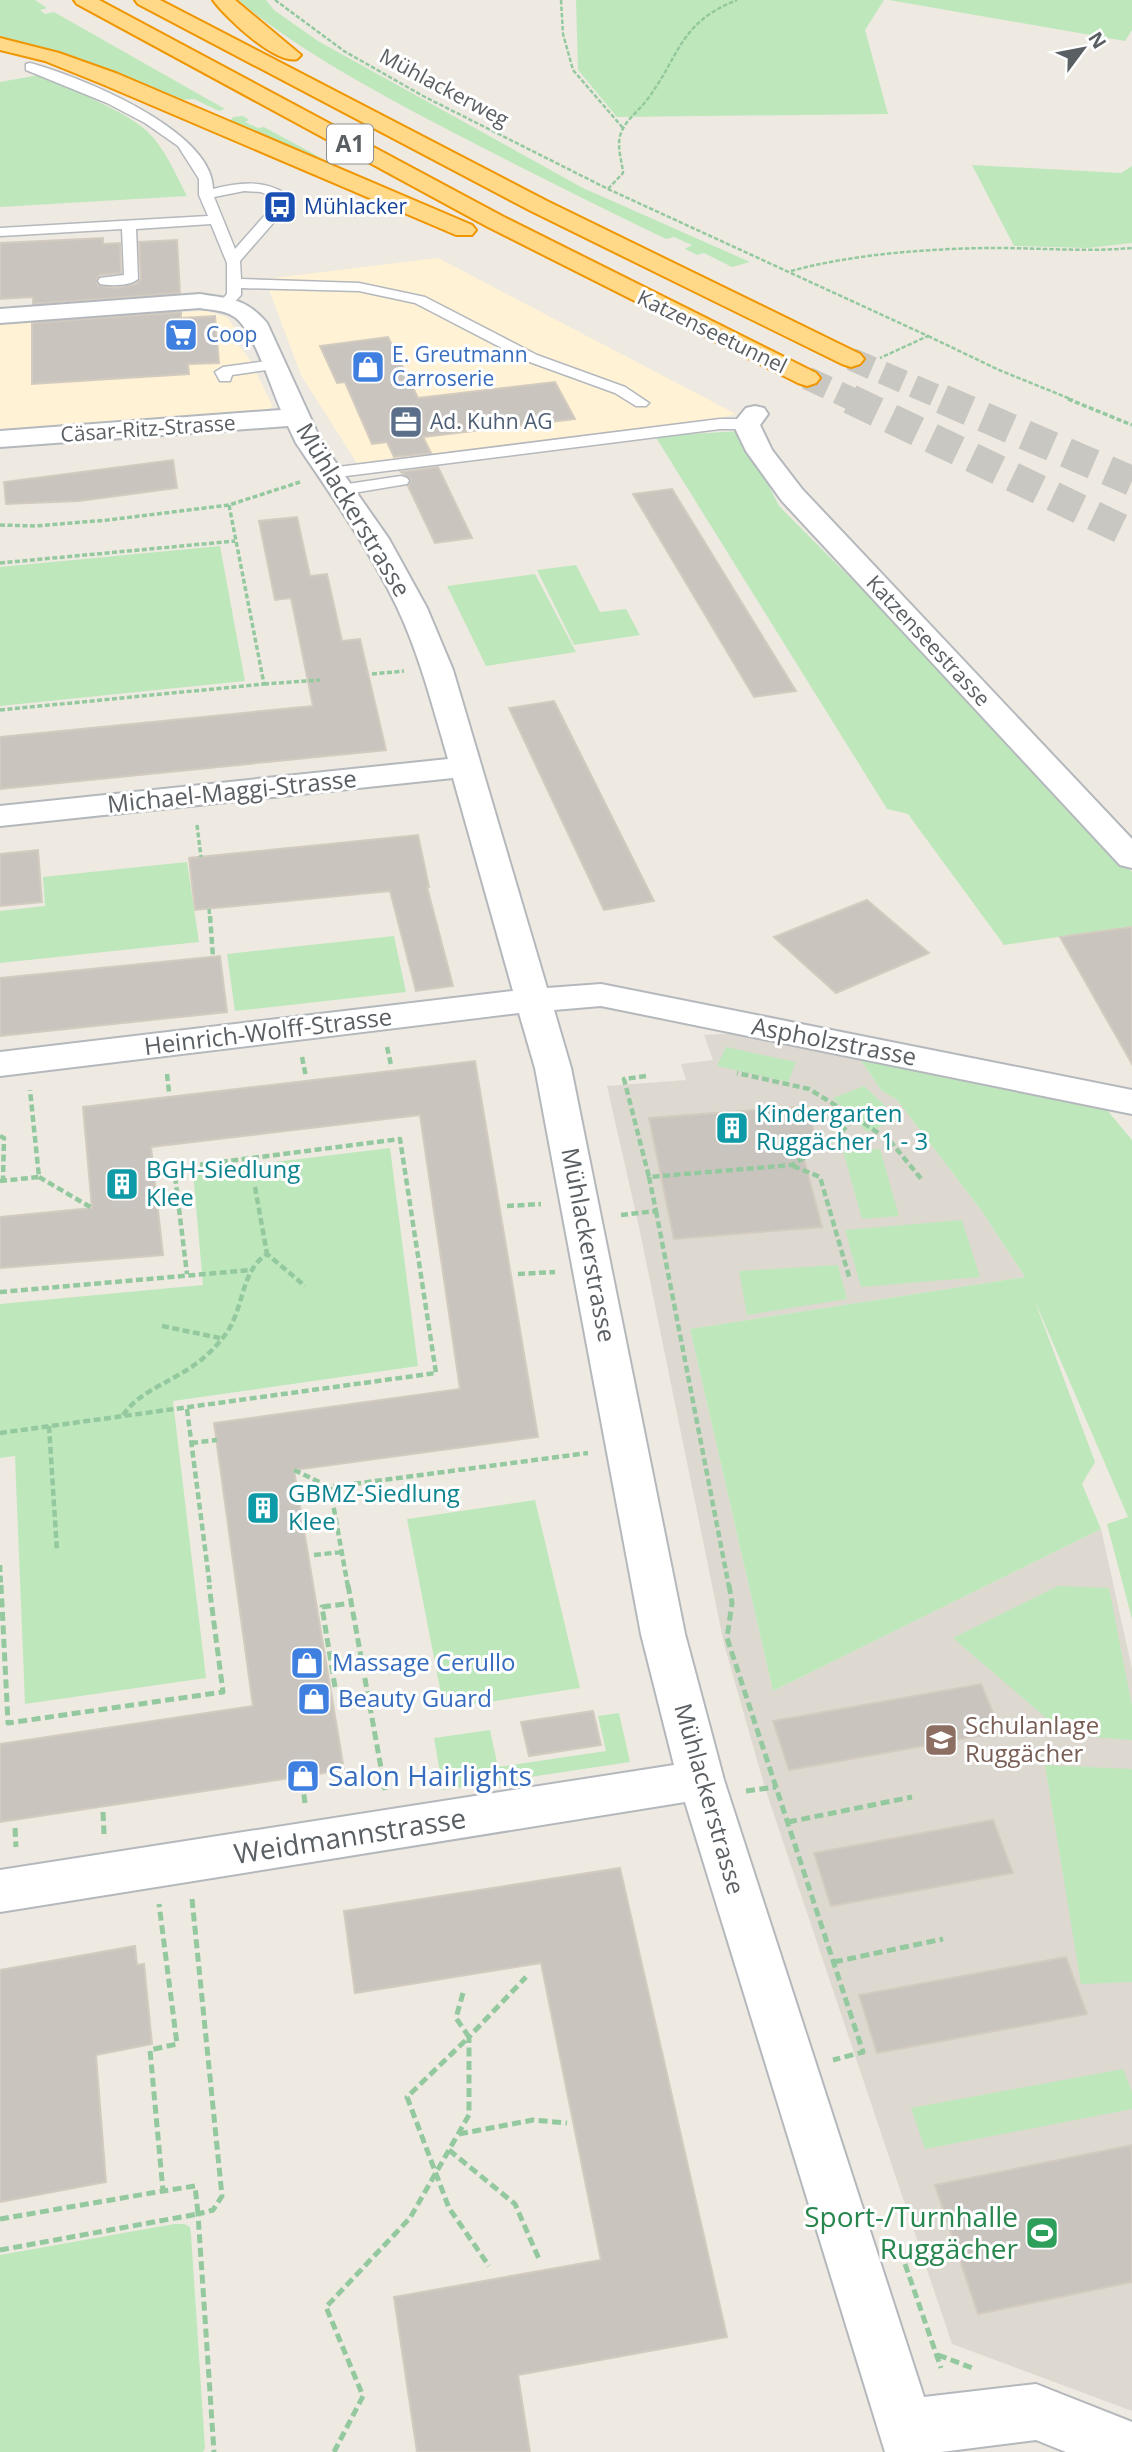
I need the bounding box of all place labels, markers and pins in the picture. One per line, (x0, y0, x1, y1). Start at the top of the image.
bus stop icon: Mühlacker (261, 188, 299, 226)
place label: Mühlacker (304, 192, 408, 220)
supermarket icon: Coop (162, 316, 200, 354)
place label: Coop (206, 320, 257, 348)
place label: E. Greutmann Carroserie (392, 340, 528, 392)
shop icon: E. Greutmann Carroserie (349, 348, 387, 386)
office icon: Ad. Kuhn AG (387, 403, 425, 441)
place label: Ad. Kuhn AG (430, 407, 553, 435)
place label: Kindergarten Ruggächer 1 - 3 (756, 1096, 928, 1157)
building icon: Kindergarten Ruggächer 1 - 3 (713, 1109, 751, 1147)
place label: BGH-Siedlung Klee (146, 1152, 300, 1213)
building icon: BGH-Siedlung Klee (103, 1165, 141, 1203)
place label: GBMZ-Siedlung Klee (288, 1476, 460, 1537)
building icon: GBMZ-Siedlung Klee (244, 1489, 282, 1527)
shop icon: Massage Cerullo (288, 1644, 326, 1682)
place label: Massage Cerullo (332, 1645, 516, 1678)
shop icon: Beauty Guard (295, 1680, 333, 1718)
place label: Beauty Guard (338, 1681, 492, 1714)
place label: Schulanlage Ruggächer (965, 1708, 1099, 1769)
school or university icon: Schulanlage Ruggächer (922, 1721, 960, 1759)
place label: Salon Hairlights (328, 1756, 532, 1794)
shop icon: Salon Hairlights (284, 1757, 322, 1795)
place label: Sport-/Turnhalle Ruggächer (804, 2197, 1019, 2267)
sports icon: Sport-/Turnhalle Ruggächer (1023, 2214, 1061, 2252)

